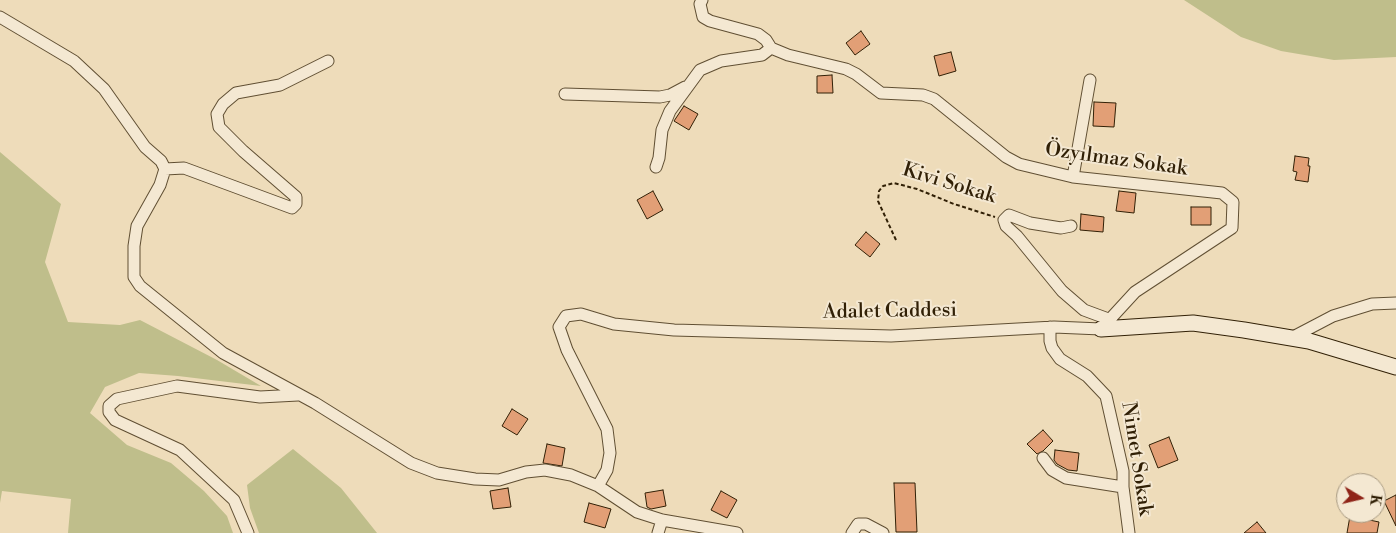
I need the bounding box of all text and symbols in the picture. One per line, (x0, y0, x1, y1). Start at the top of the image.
street label: Özyılmaz Sokak (1043, 138, 1189, 182)
street label: Kivi Sokak (899, 158, 999, 210)
street label: Adalet Caddesi (823, 299, 957, 325)
street label: Nimet Sokak (1115, 400, 1157, 518)
north arrow (1336, 473, 1386, 523)
text: K (1365, 493, 1385, 507)

